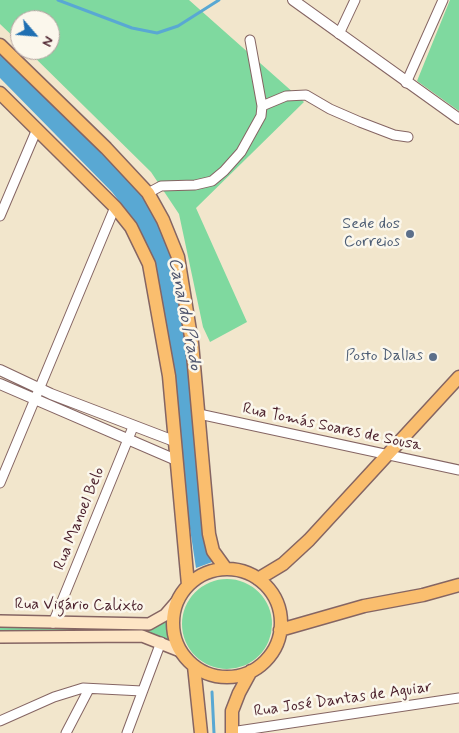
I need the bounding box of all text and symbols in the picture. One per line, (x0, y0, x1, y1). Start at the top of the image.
north arrow (10, 10, 60, 60)
text: N (37, 33, 58, 50)
place label: Sede dos Correios (342, 215, 400, 253)
marker: Sede dos Correios (404, 228, 416, 240)
water label: Canal do Prado (163, 256, 205, 372)
place label: Posto Dallas (346, 347, 423, 367)
marker: Posto Dallas (427, 351, 439, 363)
street label: Rua Tomás Soares de Sousa (241, 400, 423, 456)
street label: Rua Manoel Belo (51, 465, 109, 573)
street label: Rua Vigário Calixto (14, 595, 144, 617)
street label: Rua José Dantas de Aguiar (253, 678, 433, 722)

